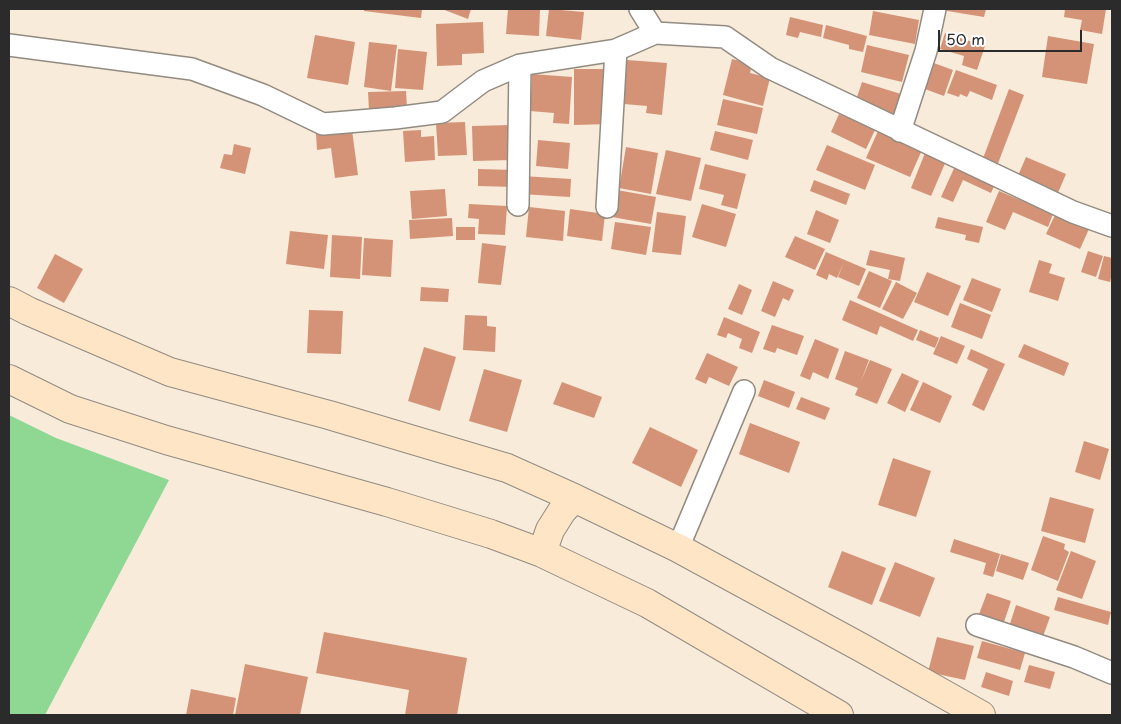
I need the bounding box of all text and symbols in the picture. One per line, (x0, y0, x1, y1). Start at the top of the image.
scale bar (941, 20, 1085, 52)
text: 50 m (946, 27, 985, 50)

